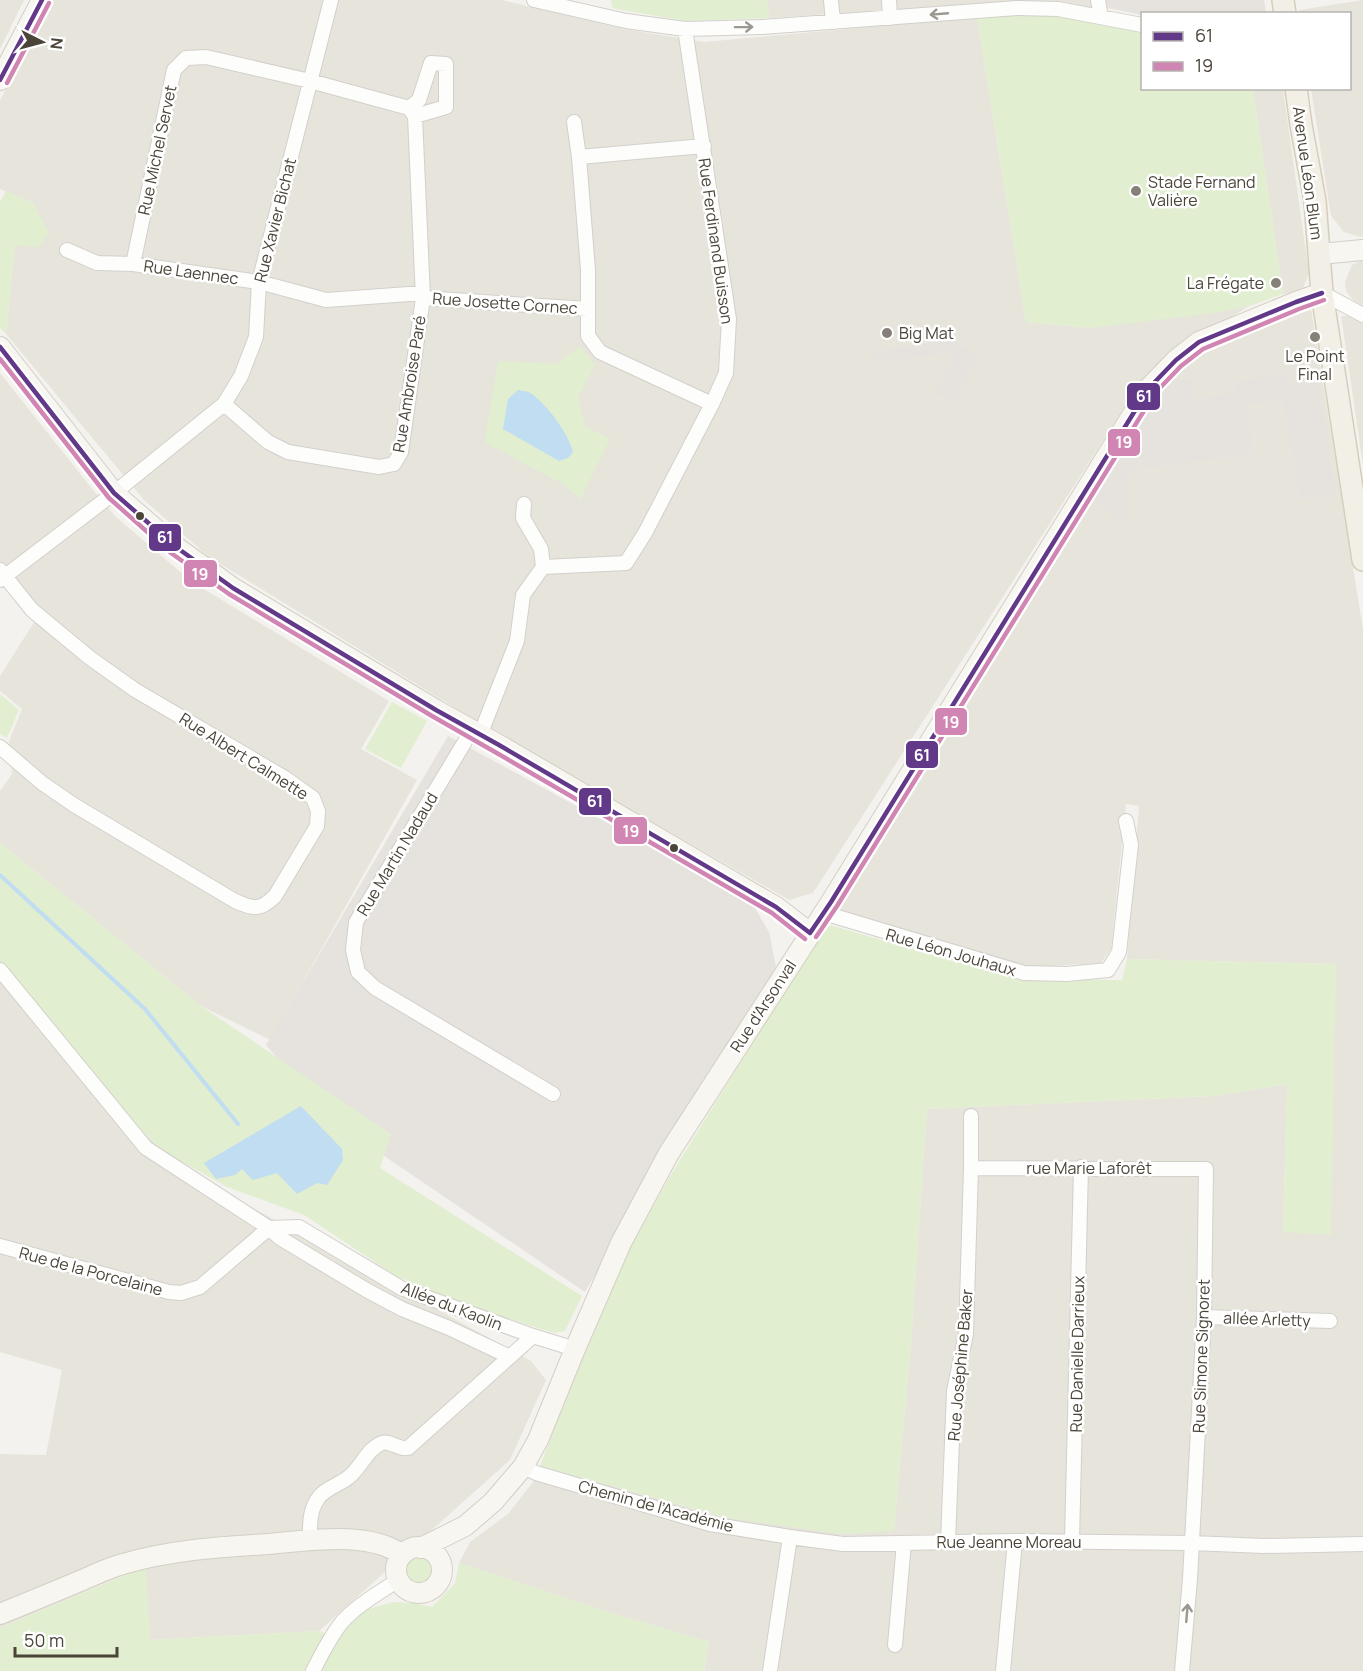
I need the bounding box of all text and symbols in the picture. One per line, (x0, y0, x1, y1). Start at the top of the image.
one-way arrow (930, 9, 950, 20)
north arrow (12, 12, 72, 72)
legend (1141, 12, 1351, 90)
one-way arrow (733, 22, 753, 33)
text: 61 (1195, 23, 1213, 47)
text: N (45, 37, 68, 50)
text: 19 (1195, 53, 1213, 77)
street label: Rue Michel Servet (132, 83, 182, 217)
street label: Avenue Léon Blum (1288, 105, 1328, 241)
street label: Rue Xavier Bichat (249, 155, 301, 285)
street label: Rue Ferdinand Buisson (693, 157, 739, 325)
place label: Stade Fernand Valière (1148, 171, 1255, 211)
marker: Stade Fernand Valière (1129, 184, 1143, 198)
street label: Rue Laennec (142, 254, 240, 290)
place label: La Frégate (1187, 272, 1264, 294)
marker: La Frégate (1269, 276, 1283, 290)
street label: Rue Josette Cornec (432, 287, 578, 319)
street label: Rue Ambroise Paré (387, 314, 431, 454)
place label: Big Mat (899, 322, 954, 344)
marker: Big Mat (880, 326, 894, 340)
marker: Le Point Final (1308, 330, 1322, 344)
place label: Le Point Final (1285, 345, 1345, 385)
line badge: 61 (1126, 382, 1161, 411)
text: 61 (1136, 385, 1152, 407)
line badge: 19 (1107, 428, 1141, 457)
text: 19 (1116, 431, 1132, 453)
unlabelled marker (134, 510, 146, 522)
line badge: 61 (148, 523, 182, 552)
text: 61 (157, 526, 173, 548)
line badge: 19 (183, 559, 218, 588)
text: 19 (192, 563, 208, 585)
street label: Rue Albert Calmette (175, 707, 313, 805)
line badge: 19 (934, 707, 968, 736)
text: 19 (943, 711, 959, 733)
line badge: 61 (905, 740, 939, 769)
text: 61 (914, 744, 930, 766)
line badge: 61 (578, 787, 612, 816)
street label: Rue Martin Nadaud (351, 788, 443, 920)
text: 61 (587, 790, 603, 812)
line badge: 19 (613, 816, 648, 845)
text: 19 (623, 820, 639, 842)
unlabelled marker (668, 842, 680, 854)
street label: Rue Léon Jouhaux (883, 923, 1019, 981)
street label: Rue d'Arsonval (725, 955, 801, 1057)
street label: rue Marie Laforêt (1026, 1157, 1152, 1179)
street label: Rue de la Porcelaine (17, 1241, 165, 1301)
street label: Rue Danielle Darrieux (1065, 1275, 1089, 1432)
street label: Allée du Kaolin (398, 1277, 506, 1335)
street label: Rue Simone Signoret (1187, 1279, 1215, 1433)
street label: Rue Joséphine Baker (942, 1288, 978, 1442)
street label: allée Arletty (1223, 1306, 1312, 1332)
street label: Chemin de l’Académie (576, 1475, 736, 1537)
street label: Rue Jeanne Moreau (936, 1531, 1082, 1553)
one-way arrow (1182, 1603, 1193, 1623)
scale bar (15, 1620, 117, 1658)
text: 50 m (24, 1628, 64, 1652)

